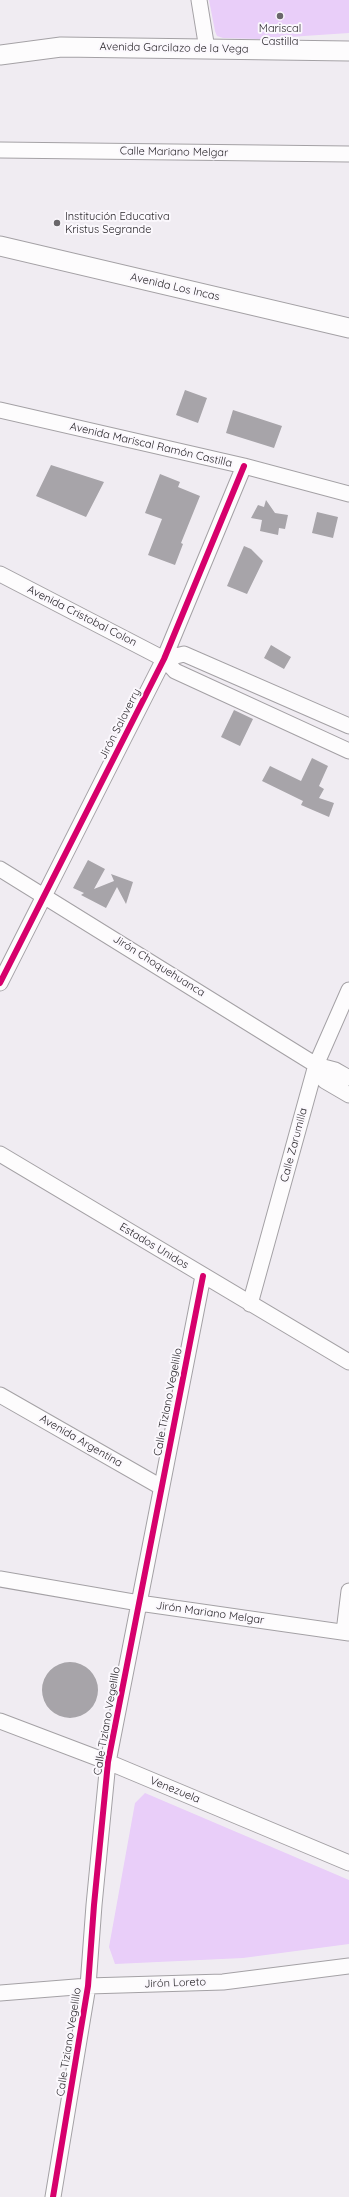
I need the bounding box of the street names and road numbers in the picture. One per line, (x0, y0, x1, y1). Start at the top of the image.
street label: Avenida Garcilazo de la Vega (99, 40, 249, 56)
street label: Calle Mariano Melgar (120, 144, 228, 160)
street label: Avenida Los Incas (129, 270, 221, 304)
street label: Avenida Mariscal Ramón Castilla (69, 420, 233, 470)
street label: Avenida Cristobal Colon (25, 583, 139, 649)
street label: Jirón Salaverry (97, 686, 143, 762)
street label: Jirón Choquehuanca (111, 932, 207, 1000)
street label: Calle Zarumilla (278, 1106, 310, 1184)
street label: Estados Unidos (117, 1220, 191, 1272)
street label: Calle Tiziano Vegelillo (151, 1347, 185, 1457)
street label: Avenida Argentina (37, 1412, 125, 1470)
street label: Jirón Mariano Melgar (155, 1599, 265, 1627)
street label: Calle Tiziano Vegelillo (91, 1666, 123, 1776)
street label: Venezuela (148, 1774, 202, 1806)
street label: Jirón Loreto (144, 1975, 206, 1991)
street label: Calle Tiziano Vegelillo (54, 1987, 84, 2097)

